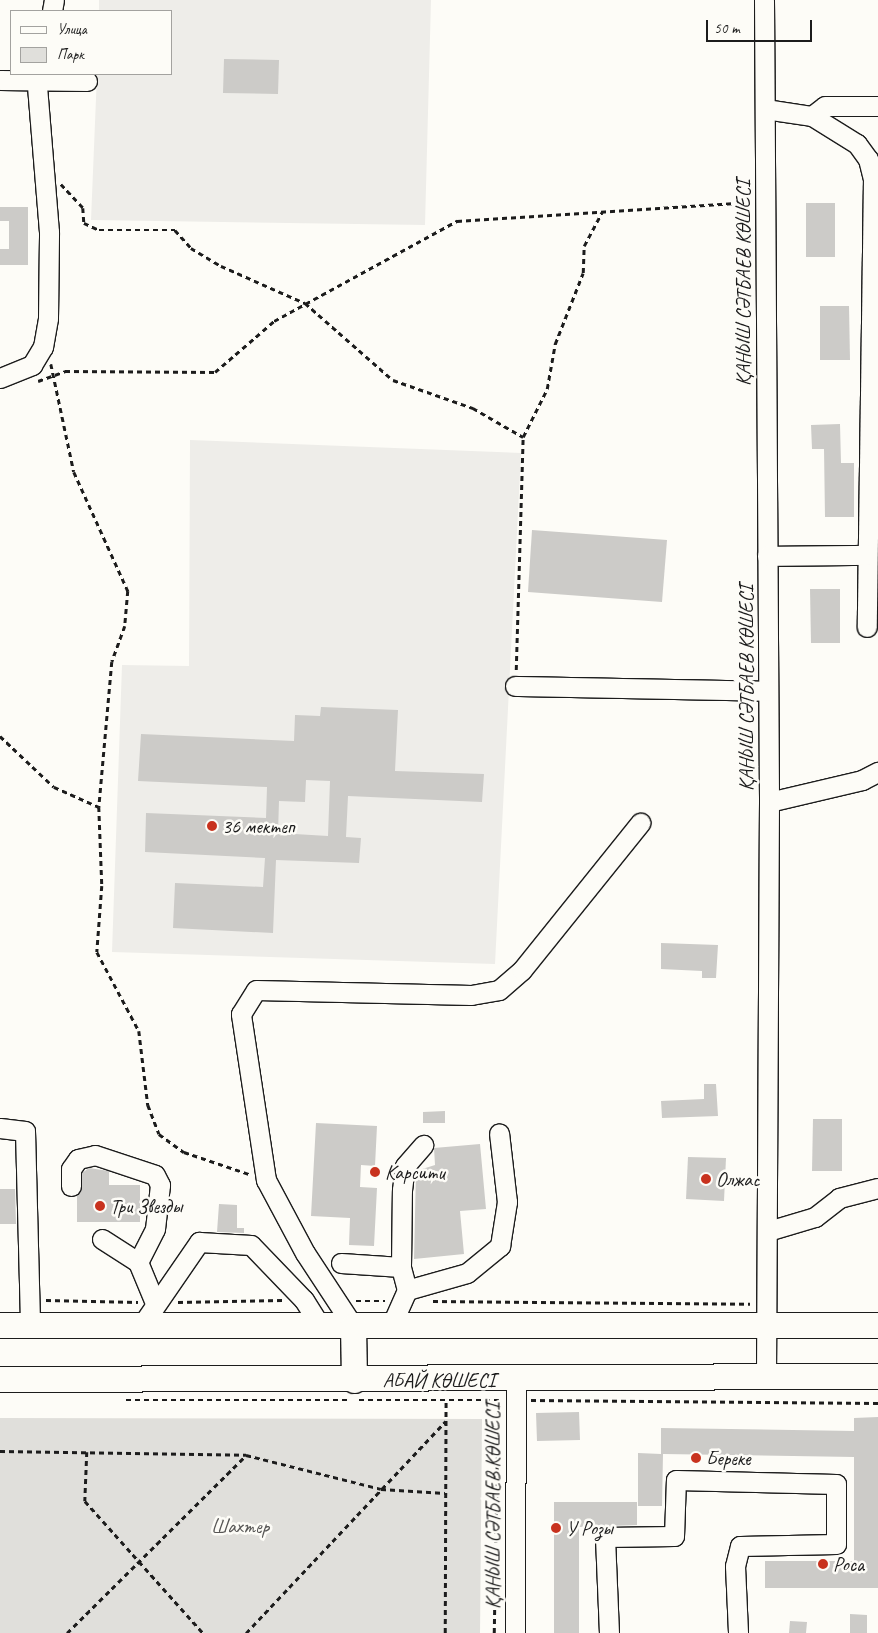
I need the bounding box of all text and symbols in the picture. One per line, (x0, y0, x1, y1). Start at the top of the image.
legend (10, 10, 172, 75)
scale bar (708, 10, 814, 42)
text: 50 m (714, 19, 740, 38)
text: Улица (57, 20, 87, 39)
text: Парк (57, 45, 84, 64)
street label: ҚАНЫШ СӘТБАЕВ КӨШЕСІ (731, 180, 755, 386)
street label: ҚАНЫШ СӘТБАЕВ КӨШЕСІ (734, 585, 758, 791)
place label: 36 мектеп (222, 814, 295, 838)
marker: 36 мектеп (206, 820, 218, 832)
place label: Карсити (385, 1160, 445, 1184)
marker: Карсити (369, 1166, 381, 1178)
place label: Олжас (716, 1167, 759, 1191)
marker: Олжас (700, 1173, 712, 1185)
place label: Три Звезды (110, 1194, 184, 1218)
marker: Три Звезды (94, 1200, 106, 1212)
street label: АБАЙ КӨШЕСІ (383, 1368, 495, 1392)
street label: ҚАНЫШ СӘТБАЕВ КӨШЕСІ (481, 1403, 505, 1609)
place label: Береке (706, 1446, 751, 1470)
marker: Береке (690, 1452, 702, 1464)
park label: Шахтер (211, 1514, 269, 1538)
place label: У Розы (566, 1516, 613, 1540)
marker: У Розы (550, 1522, 562, 1534)
place label: Роса (833, 1552, 864, 1576)
marker: Роса (817, 1558, 829, 1570)

